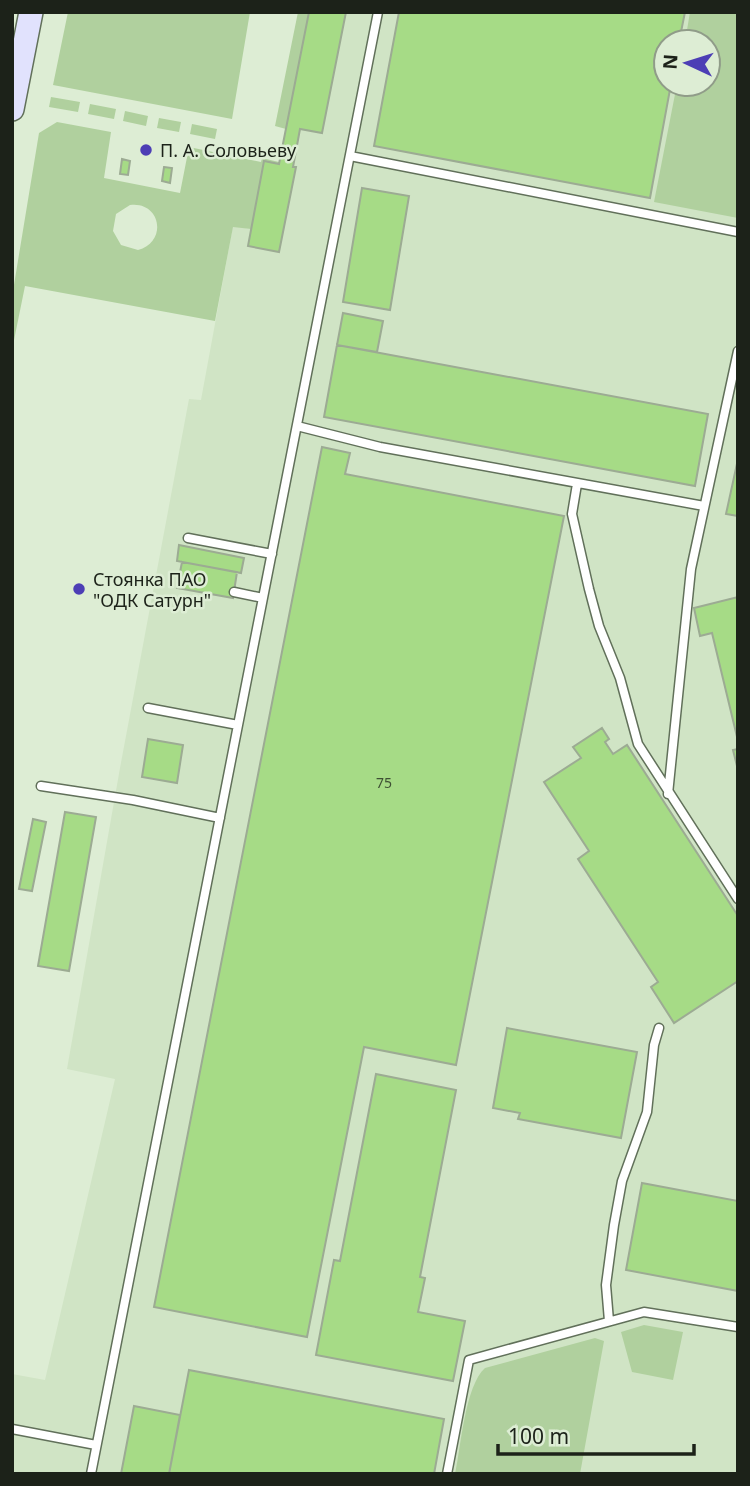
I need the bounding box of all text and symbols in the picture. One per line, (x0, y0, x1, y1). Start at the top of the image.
north arrow (652, 28, 722, 98)
text: N (657, 53, 684, 70)
place label: П. А. Соловьеву (160, 138, 297, 162)
marker: П. А. Соловьеву (138, 142, 154, 158)
place label: Стоянка ПАО "ОДК Сатурн" (93, 567, 211, 612)
marker: Стоянка ПАО "ОДК Сатурн" (71, 581, 87, 597)
house number: 75 (376, 773, 392, 792)
scale bar (498, 1412, 694, 1456)
text: 100 m (508, 1422, 569, 1450)

